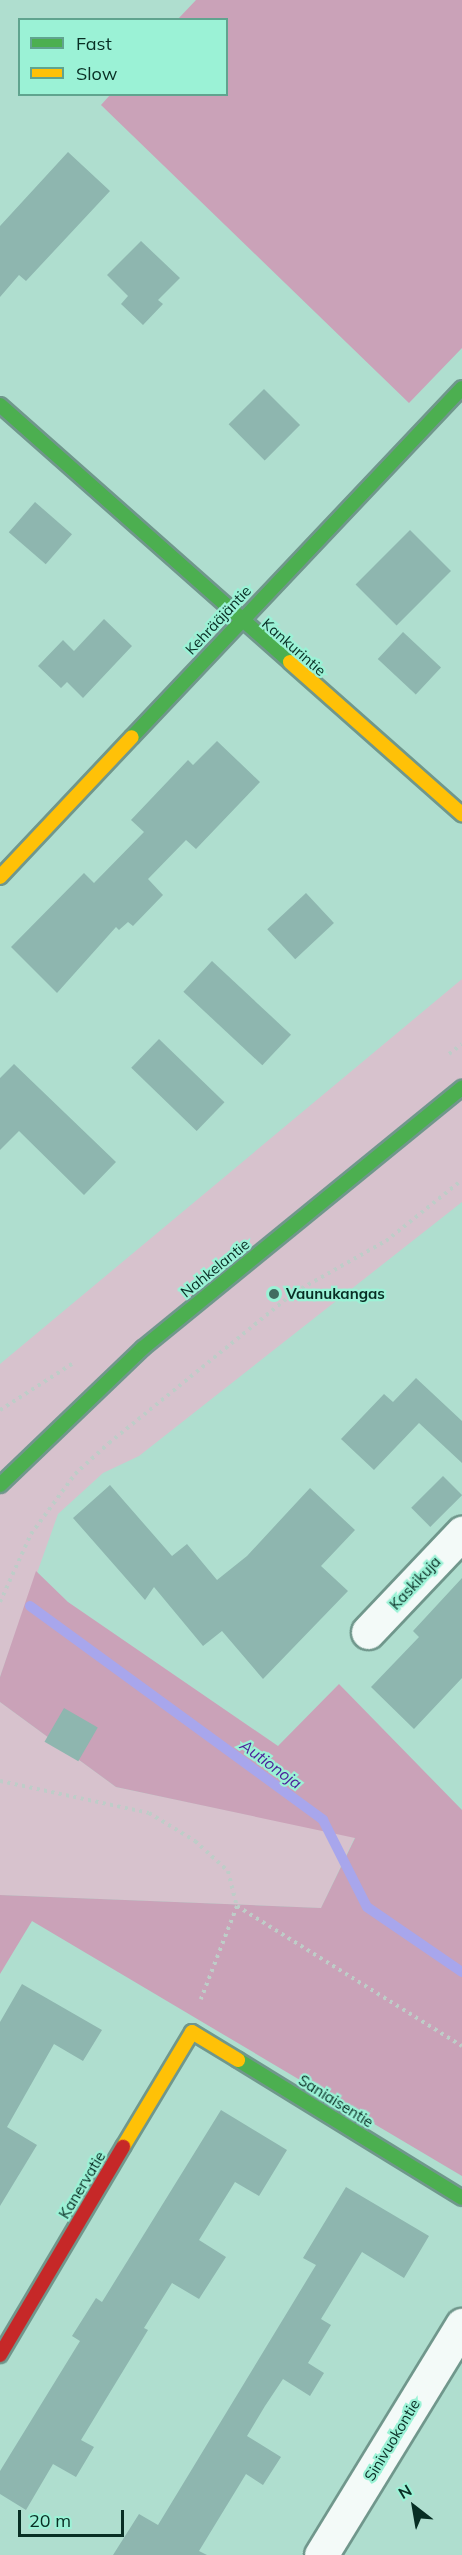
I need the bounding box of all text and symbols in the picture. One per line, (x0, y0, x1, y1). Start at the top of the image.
legend (18, 18, 228, 96)
text: Fast (76, 32, 112, 55)
text: Slow (76, 62, 117, 85)
street label: Kehrääjäntie (181, 582, 255, 658)
street label: Kankurintie (258, 614, 330, 680)
street label: Nahkelantie (177, 1235, 253, 1301)
place label: Vaunukangas (286, 1285, 385, 1303)
marker: Vaunukangas (267, 1287, 281, 1301)
street label: Kaskikuja (386, 1553, 444, 1613)
water label: Autionoja (236, 1735, 306, 1793)
street label: Saniaisentie (295, 2071, 377, 2131)
street label: Kanervatie (55, 2148, 109, 2222)
street label: Sinivuokontie (361, 2396, 423, 2484)
north arrow (384, 2477, 444, 2537)
text: N (394, 2480, 415, 2503)
scale bar (21, 2498, 128, 2536)
text: 20 m (29, 2509, 71, 2532)

